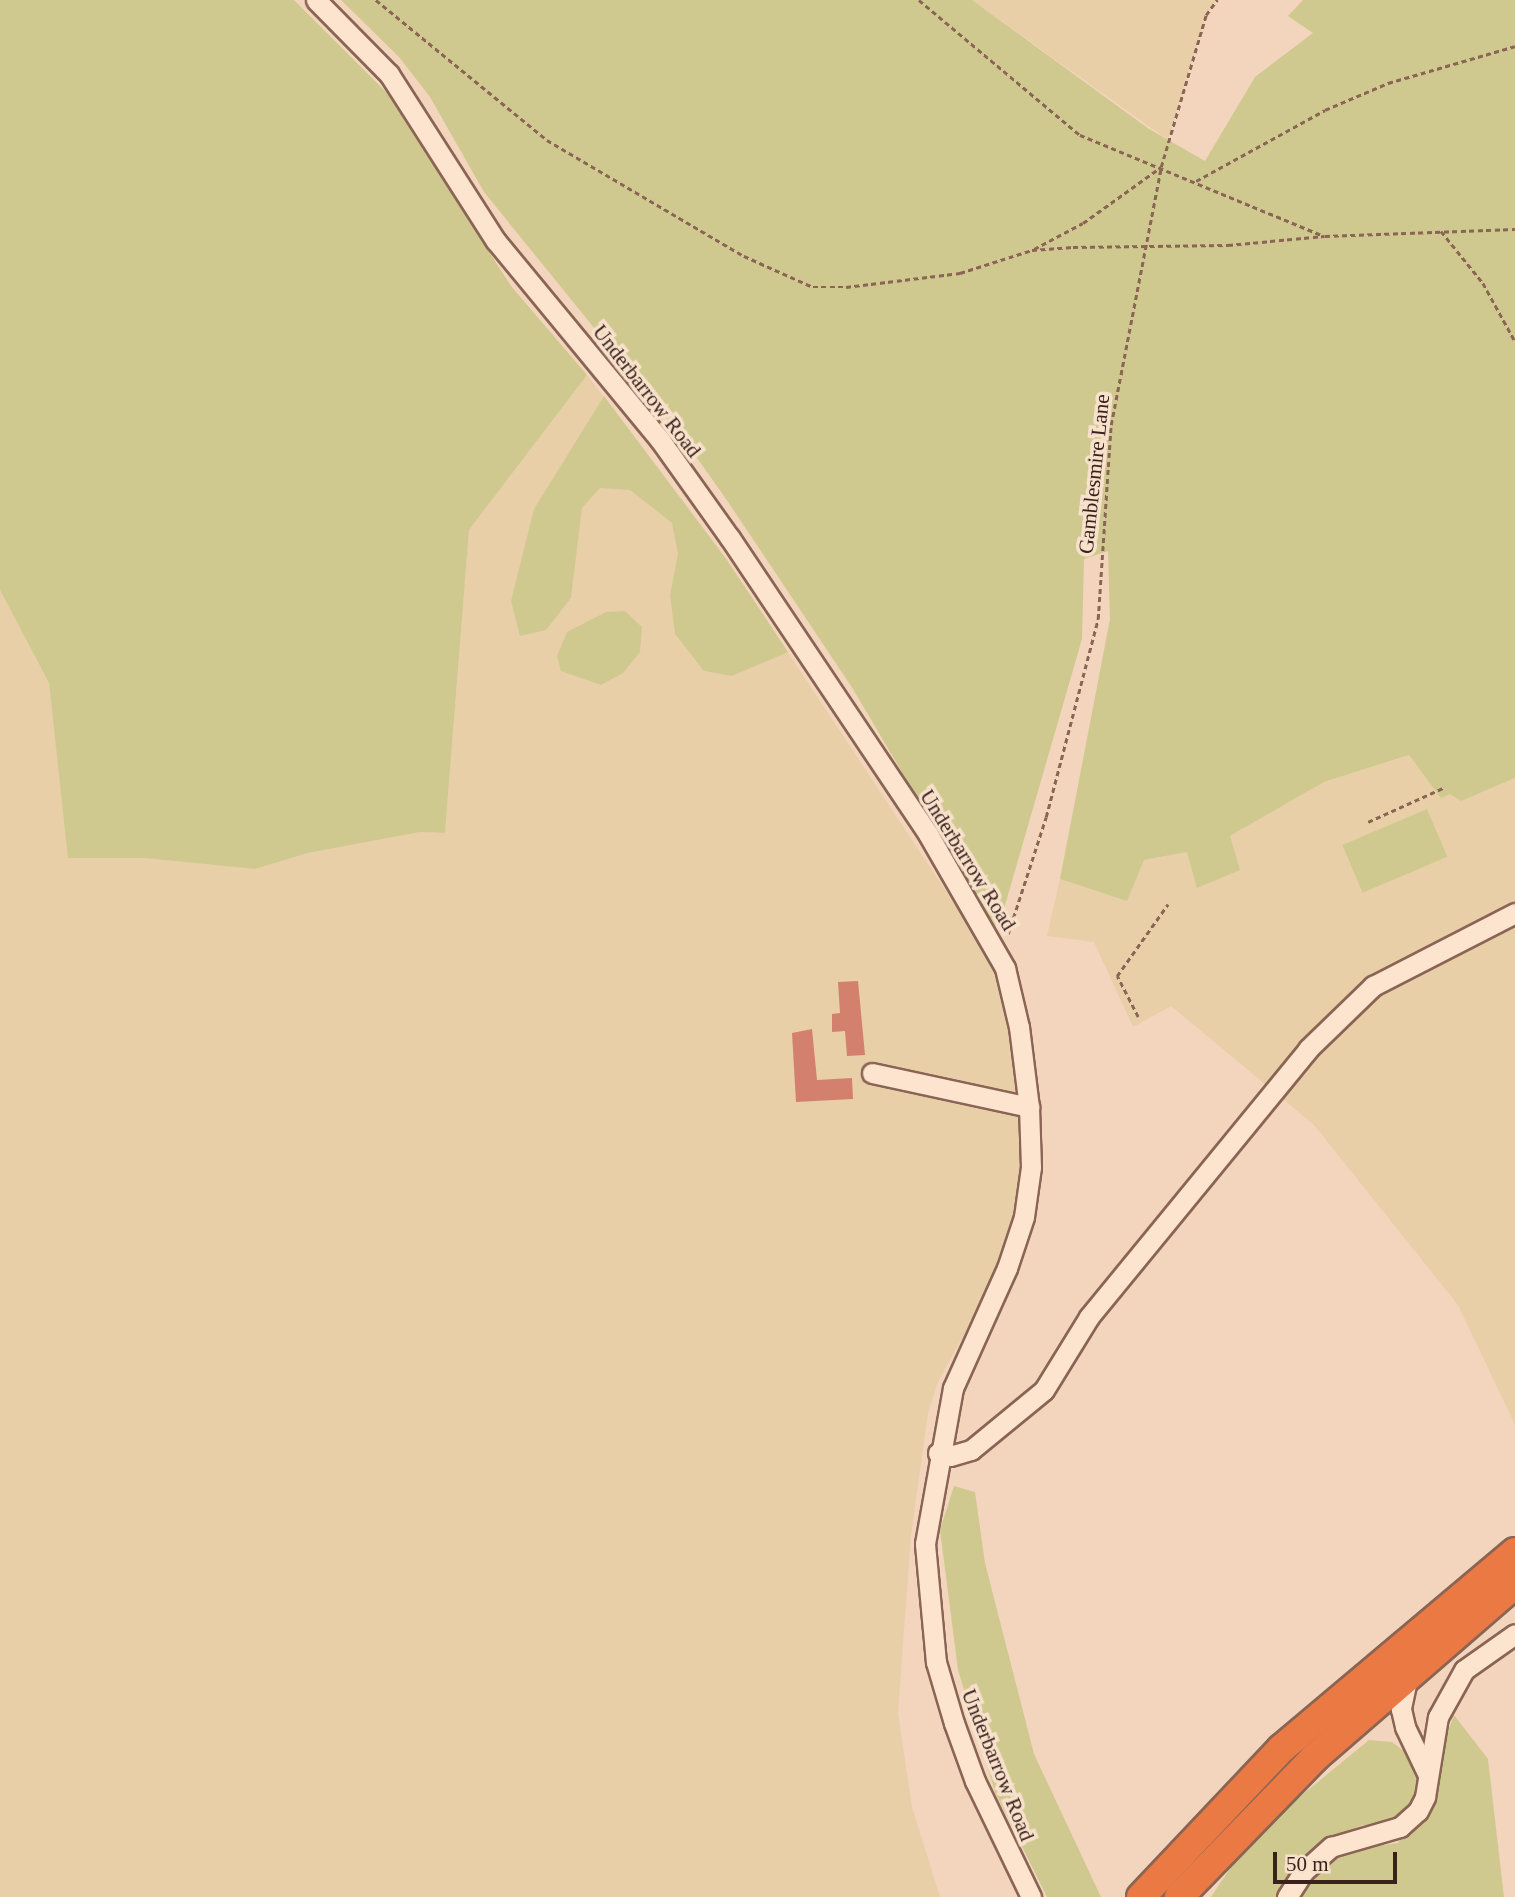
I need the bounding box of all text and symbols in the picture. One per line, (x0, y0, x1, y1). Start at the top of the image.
street label: Underbarrow Road (587, 320, 707, 462)
street label: Gamblesmire Lane (1073, 393, 1115, 555)
street label: Underbarrow Road (915, 785, 1021, 935)
street label: Underbarrow Road (956, 1685, 1040, 1845)
scale bar (1277, 1838, 1401, 1882)
text: 50 m (1286, 1852, 1329, 1876)

